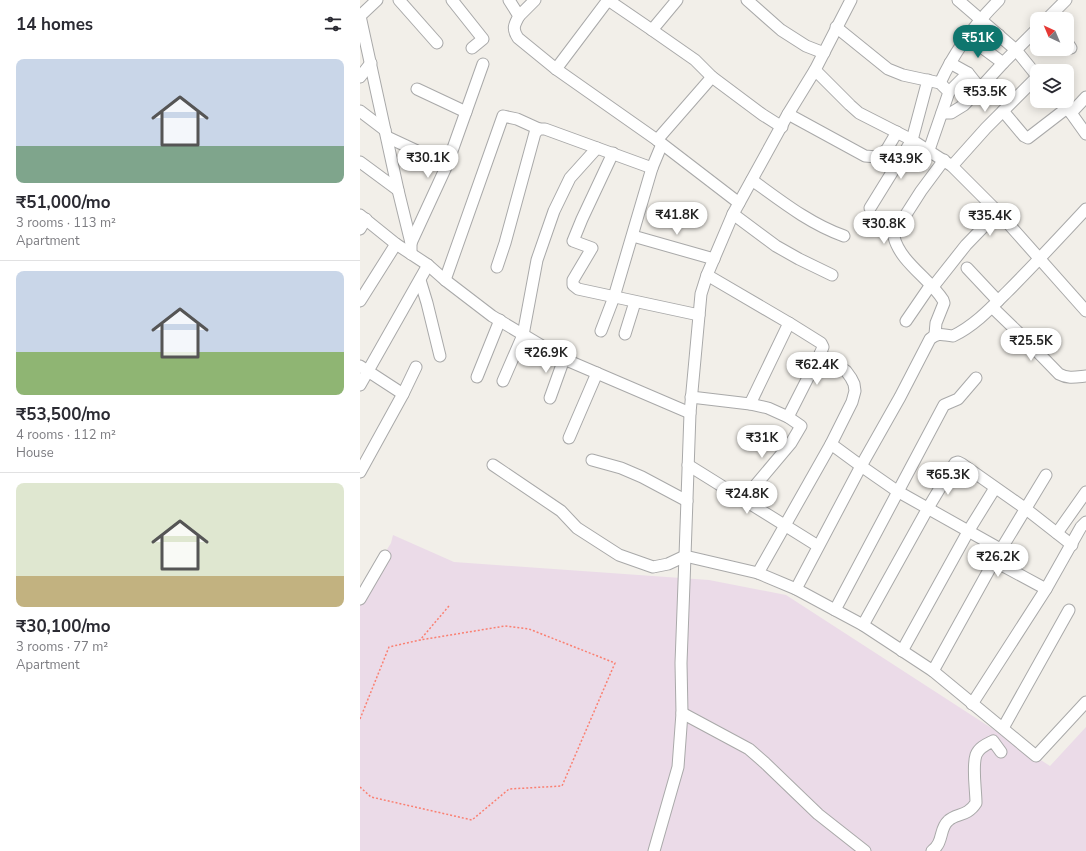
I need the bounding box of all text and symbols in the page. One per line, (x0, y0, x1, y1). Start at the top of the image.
north arrow (1030, 12, 1074, 56)
map controls (1030, 12, 1074, 108)
text: 14 homes (16, 13, 93, 36)
icon: filters (322, 13, 344, 35)
pin: ₹51K (954, 25, 1002, 59)
text: ₹51K (962, 29, 994, 47)
button: layers (1030, 64, 1074, 108)
pin: ₹53.5K (952, 79, 1018, 113)
text: ₹53.5K (963, 83, 1007, 101)
icon: home (144, 85, 216, 157)
pin: ₹30.1K (395, 145, 461, 179)
pin: ₹43.9K (868, 146, 934, 180)
text: ₹30.1K (406, 149, 450, 167)
text: ₹43.9K (879, 150, 923, 168)
text: ₹51,000/mo (16, 191, 110, 214)
pin: ₹41.8K (644, 202, 710, 236)
pin: ₹35.4K (957, 203, 1023, 237)
text: ₹41.8K (655, 206, 699, 224)
text: ₹35.4K (968, 207, 1012, 225)
pin: ₹30.8K (851, 211, 917, 245)
text: 3 rooms · 113 m² (16, 214, 116, 232)
text: ₹30.8K (862, 215, 906, 233)
text: Apartment (16, 232, 79, 250)
icon: home (144, 297, 216, 369)
pin: ₹25.5K (998, 328, 1064, 362)
text: ₹25.5K (1009, 332, 1053, 350)
pin: ₹26.9K (513, 340, 579, 374)
text: ₹26.9K (524, 344, 568, 362)
pin: ₹62.4K (784, 352, 850, 386)
text: ₹62.4K (795, 356, 839, 374)
text: ₹53,500/mo (16, 403, 110, 426)
pin: ₹31K (738, 425, 786, 459)
text: 4 rooms · 112 m² (16, 426, 116, 444)
text: ₹31K (746, 429, 778, 447)
text: House (16, 444, 54, 462)
pin: ₹65.3K (915, 462, 981, 496)
text: ₹65.3K (926, 466, 970, 484)
pin: ₹24.8K (714, 481, 780, 515)
text: ₹24.8K (725, 485, 769, 503)
icon: home (144, 509, 216, 581)
pin: ₹26.2K (965, 544, 1031, 578)
text: ₹26.2K (976, 548, 1020, 566)
text: ₹30,100/mo (16, 615, 110, 638)
text: 3 rooms · 77 m² (16, 638, 108, 656)
text: Apartment (16, 656, 79, 674)

